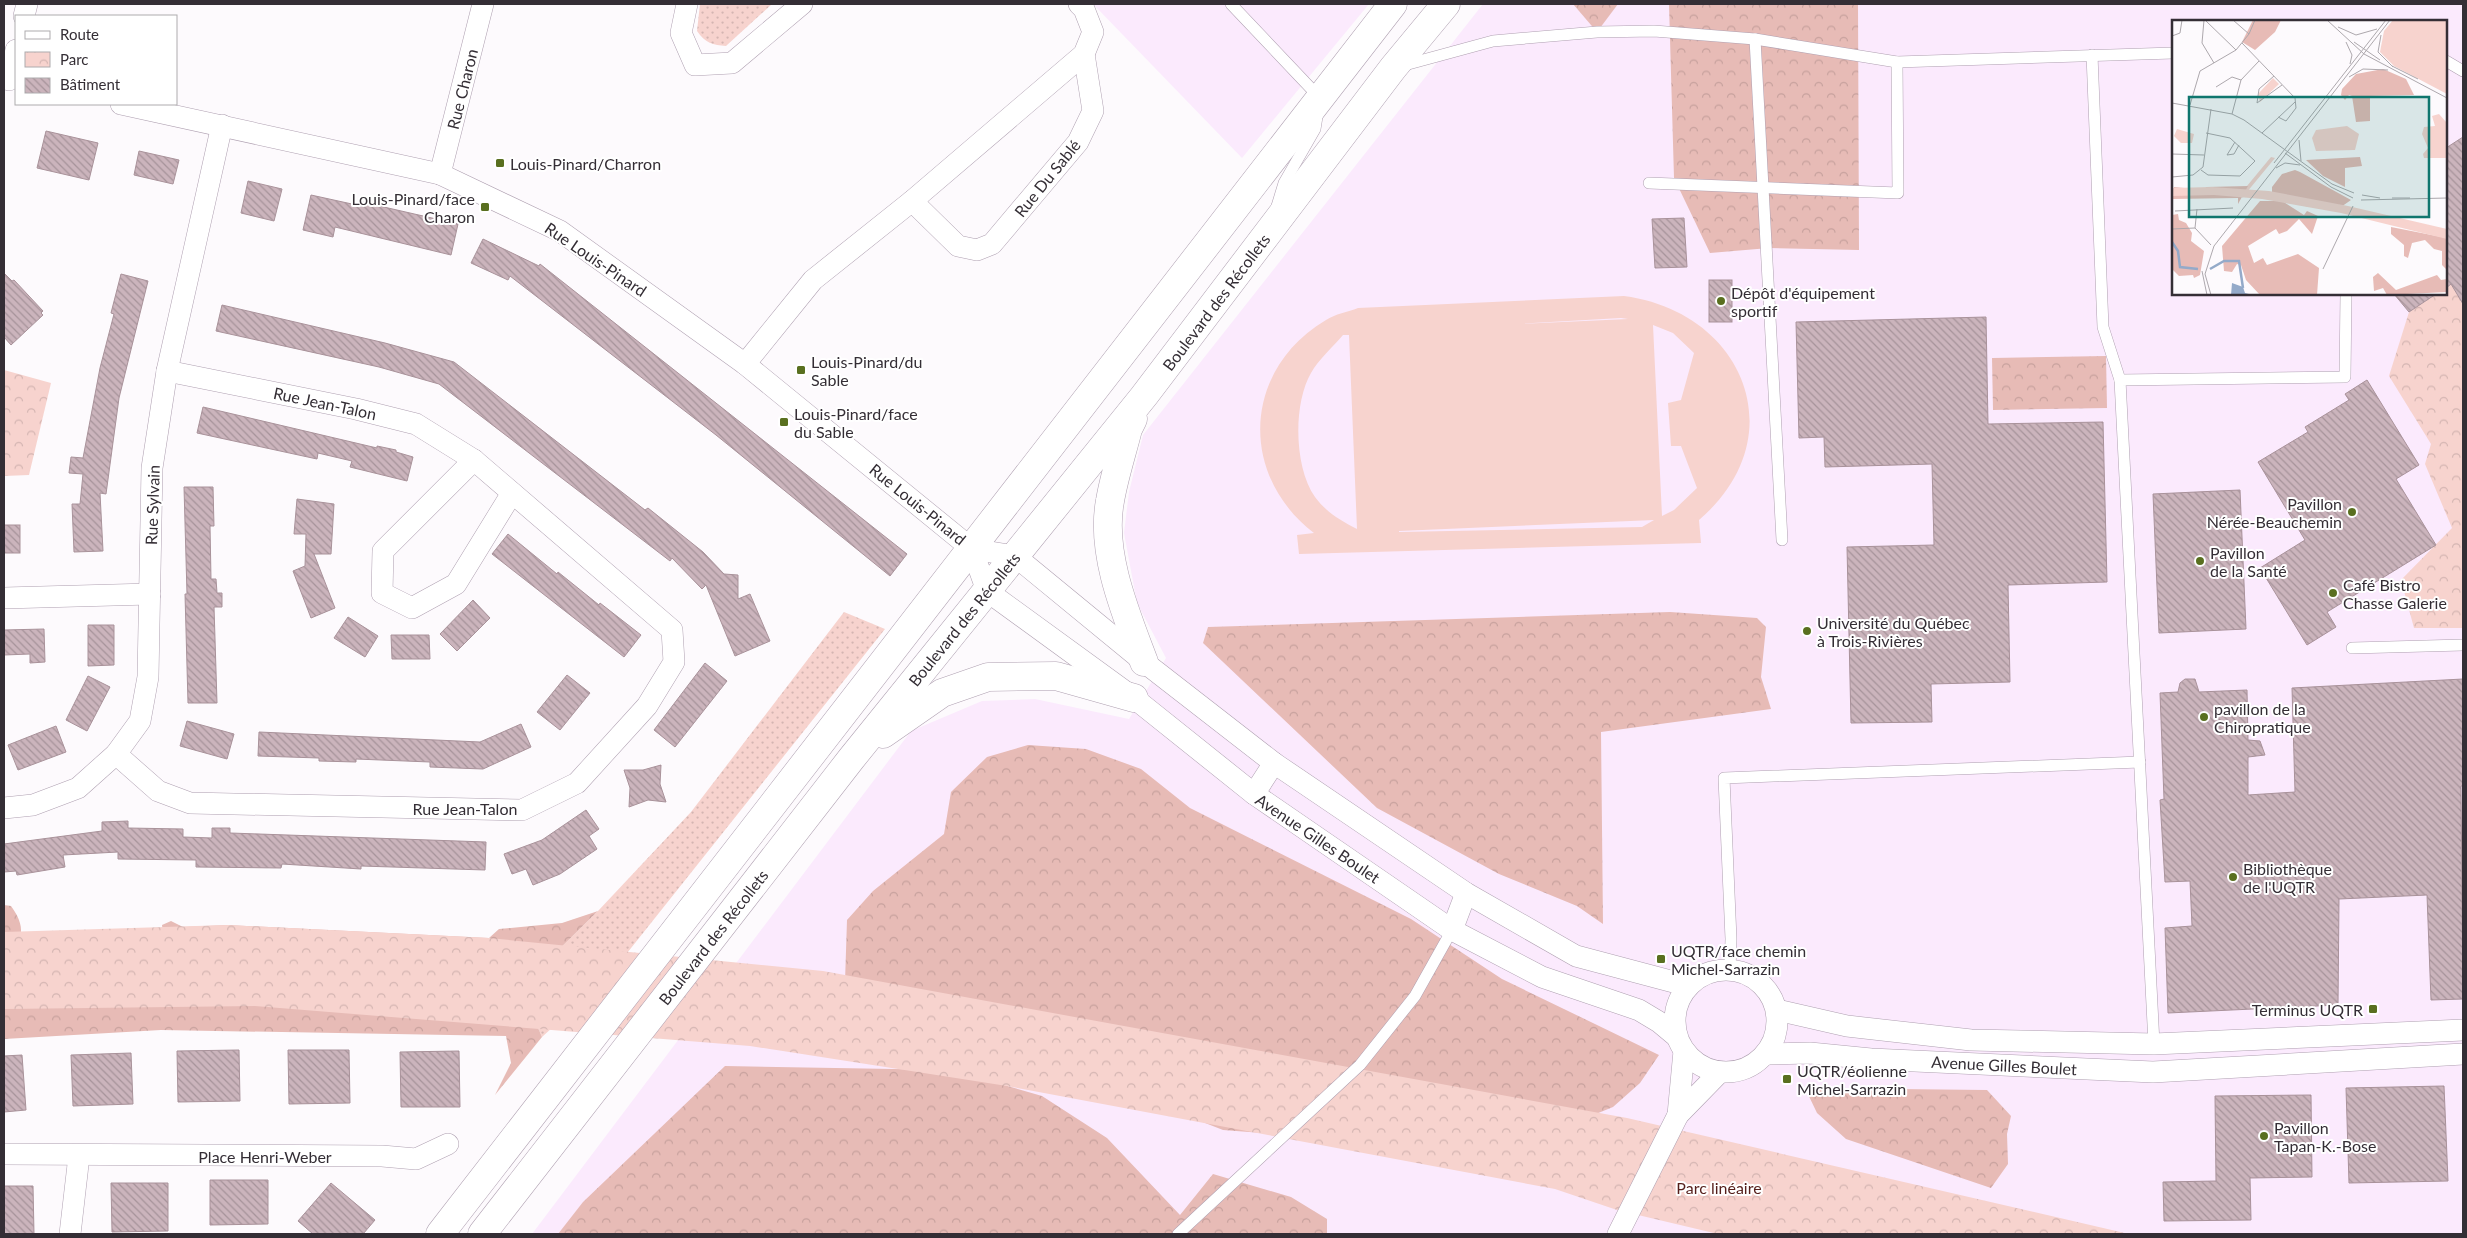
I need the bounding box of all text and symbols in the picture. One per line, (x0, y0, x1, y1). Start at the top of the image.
legend (15, 15, 178, 105)
inset map (2172, 20, 2447, 295)
text: Route (60, 25, 99, 43)
street label: Rue Charon (443, 47, 481, 131)
text: Parc (60, 50, 89, 68)
text: Bâtiment (60, 75, 121, 93)
street label: Rue Du Sablé (1010, 136, 1084, 220)
place label: Louis-Pinard/Charron (510, 154, 661, 173)
marker: Louis-Pinard/Charron (494, 157, 506, 169)
place label: Louis-Pinard/face Charon (351, 189, 475, 226)
marker: Louis-Pinard/face Charon (479, 201, 491, 213)
street label: Rue Louis-Pinard (542, 218, 650, 300)
street label: Boulevard des Récollets (1158, 230, 1274, 374)
place label: Dépôt d'équipement sportif (1731, 283, 1875, 320)
marker: Dépôt d'équipement sportif (1715, 295, 1727, 307)
place label: Louis-Pinard/du Sable (811, 352, 922, 389)
marker: Louis-Pinard/du Sable (795, 364, 807, 376)
street label: Rue Jean-Talon (272, 383, 378, 423)
place label: Louis-Pinard/face du Sable (794, 404, 918, 441)
marker: Louis-Pinard/face du Sable (778, 416, 790, 428)
street label: Rue Louis-Pinard (866, 459, 970, 549)
street label: Rue Sylvain (141, 465, 163, 545)
place label: Pavillon Nérée-Beauchemin (2207, 494, 2342, 531)
marker: Pavillon Nérée-Beauchemin (2346, 506, 2358, 518)
place label: Pavillon de la Santé (2210, 543, 2287, 580)
street label: Boulevard des Récollets (904, 548, 1024, 690)
marker: Pavillon de la Santé (2194, 555, 2206, 567)
place label: Café Bistro Chasse Galerie (2343, 575, 2447, 612)
marker: Café Bistro Chasse Galerie (2327, 587, 2339, 599)
place label: Université du Québec à Trois-Rivières (1817, 613, 1970, 650)
marker: Université du Québec à Trois-Rivières (1801, 625, 1813, 637)
place label: pavillon de la Chiropratique (2214, 699, 2311, 736)
marker: pavillon de la Chiropratique (2198, 711, 2210, 723)
street label: Avenue Gilles Boulet (1252, 789, 1384, 887)
street label: Rue Jean-Talon (413, 799, 517, 818)
place label: Bibliothèque de l'UQTR (2243, 859, 2332, 896)
street label: Boulevard des Récollets (654, 866, 772, 1008)
marker: Bibliothèque de l'UQTR (2227, 871, 2239, 883)
place label: UQTR/face chemin Michel-Sarrazin (1671, 941, 1806, 978)
marker: UQTR/face chemin Michel-Sarrazin (1655, 953, 1667, 965)
place label: Terminus UQTR (2252, 1000, 2363, 1019)
marker: Terminus UQTR (2367, 1003, 2379, 1015)
street label: Avenue Gilles Boulet (1931, 1052, 2077, 1078)
place label: UQTR/éolienne Michel-Sarrazin (1797, 1061, 1907, 1098)
marker: UQTR/éolienne Michel-Sarrazin (1781, 1073, 1793, 1085)
place label: Pavillon Tapan-K.-Bose (2274, 1118, 2376, 1155)
marker: Pavillon Tapan-K.-Bose (2258, 1130, 2270, 1142)
street label: Place Henri-Weber (198, 1147, 332, 1166)
park label: Parc linéaire (1676, 1178, 1762, 1197)

